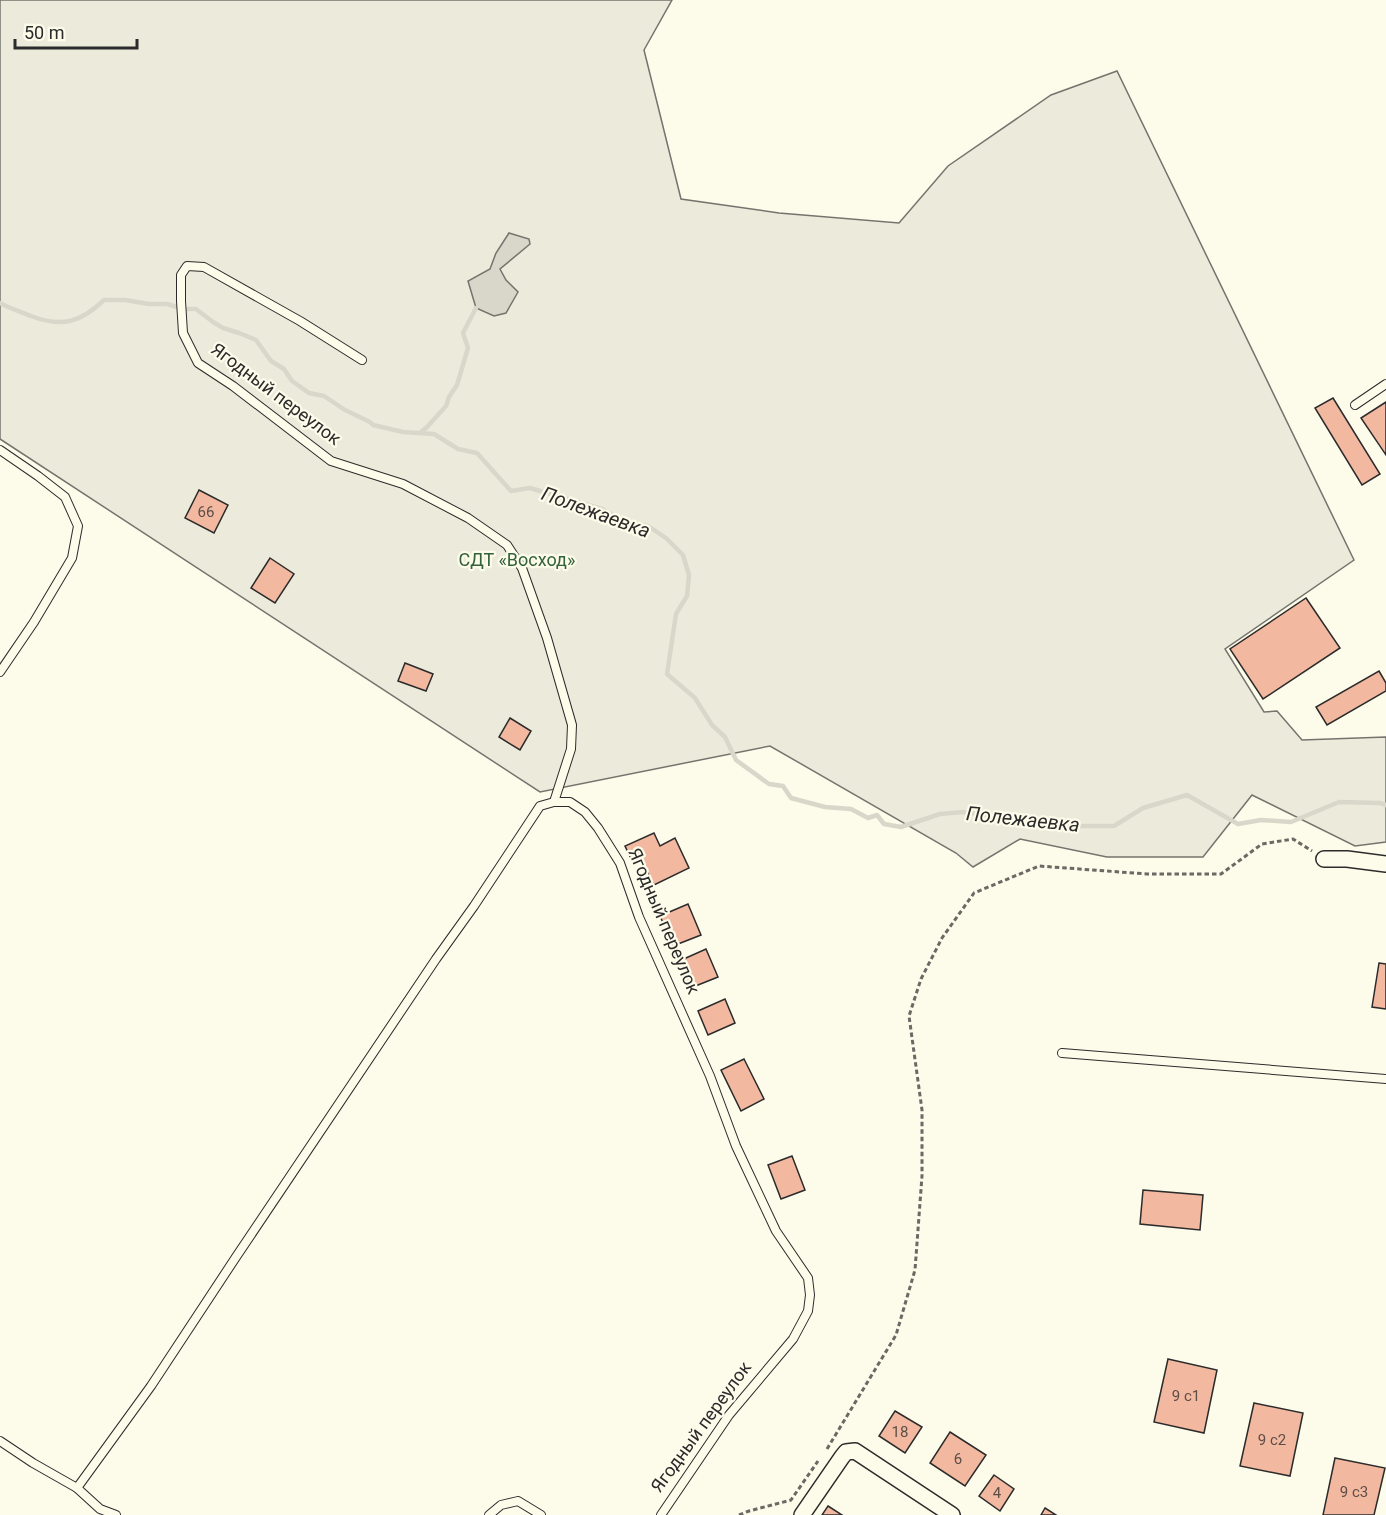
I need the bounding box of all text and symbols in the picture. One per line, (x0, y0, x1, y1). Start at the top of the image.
scale bar (15, 12, 136, 50)
text: 50 m (24, 22, 64, 43)
street label: Ягодный переулок (207, 338, 345, 449)
water label: Полежаевка (538, 481, 654, 543)
house number: 66 (198, 503, 214, 521)
park label: СДТ «Восход» (459, 549, 575, 570)
water label: Полежаевка (965, 801, 1081, 837)
street label: Ягодный переулок (624, 845, 705, 997)
street label: Ягодный переулок (646, 1357, 755, 1496)
house number: 9 с1 (1172, 1387, 1200, 1405)
house number: 18 (892, 1423, 908, 1441)
house number: 9 с2 (1258, 1431, 1286, 1449)
house number: 6 (954, 1450, 962, 1468)
house number: 9 с3 (1340, 1483, 1368, 1501)
house number: 4 (993, 1484, 1002, 1502)

